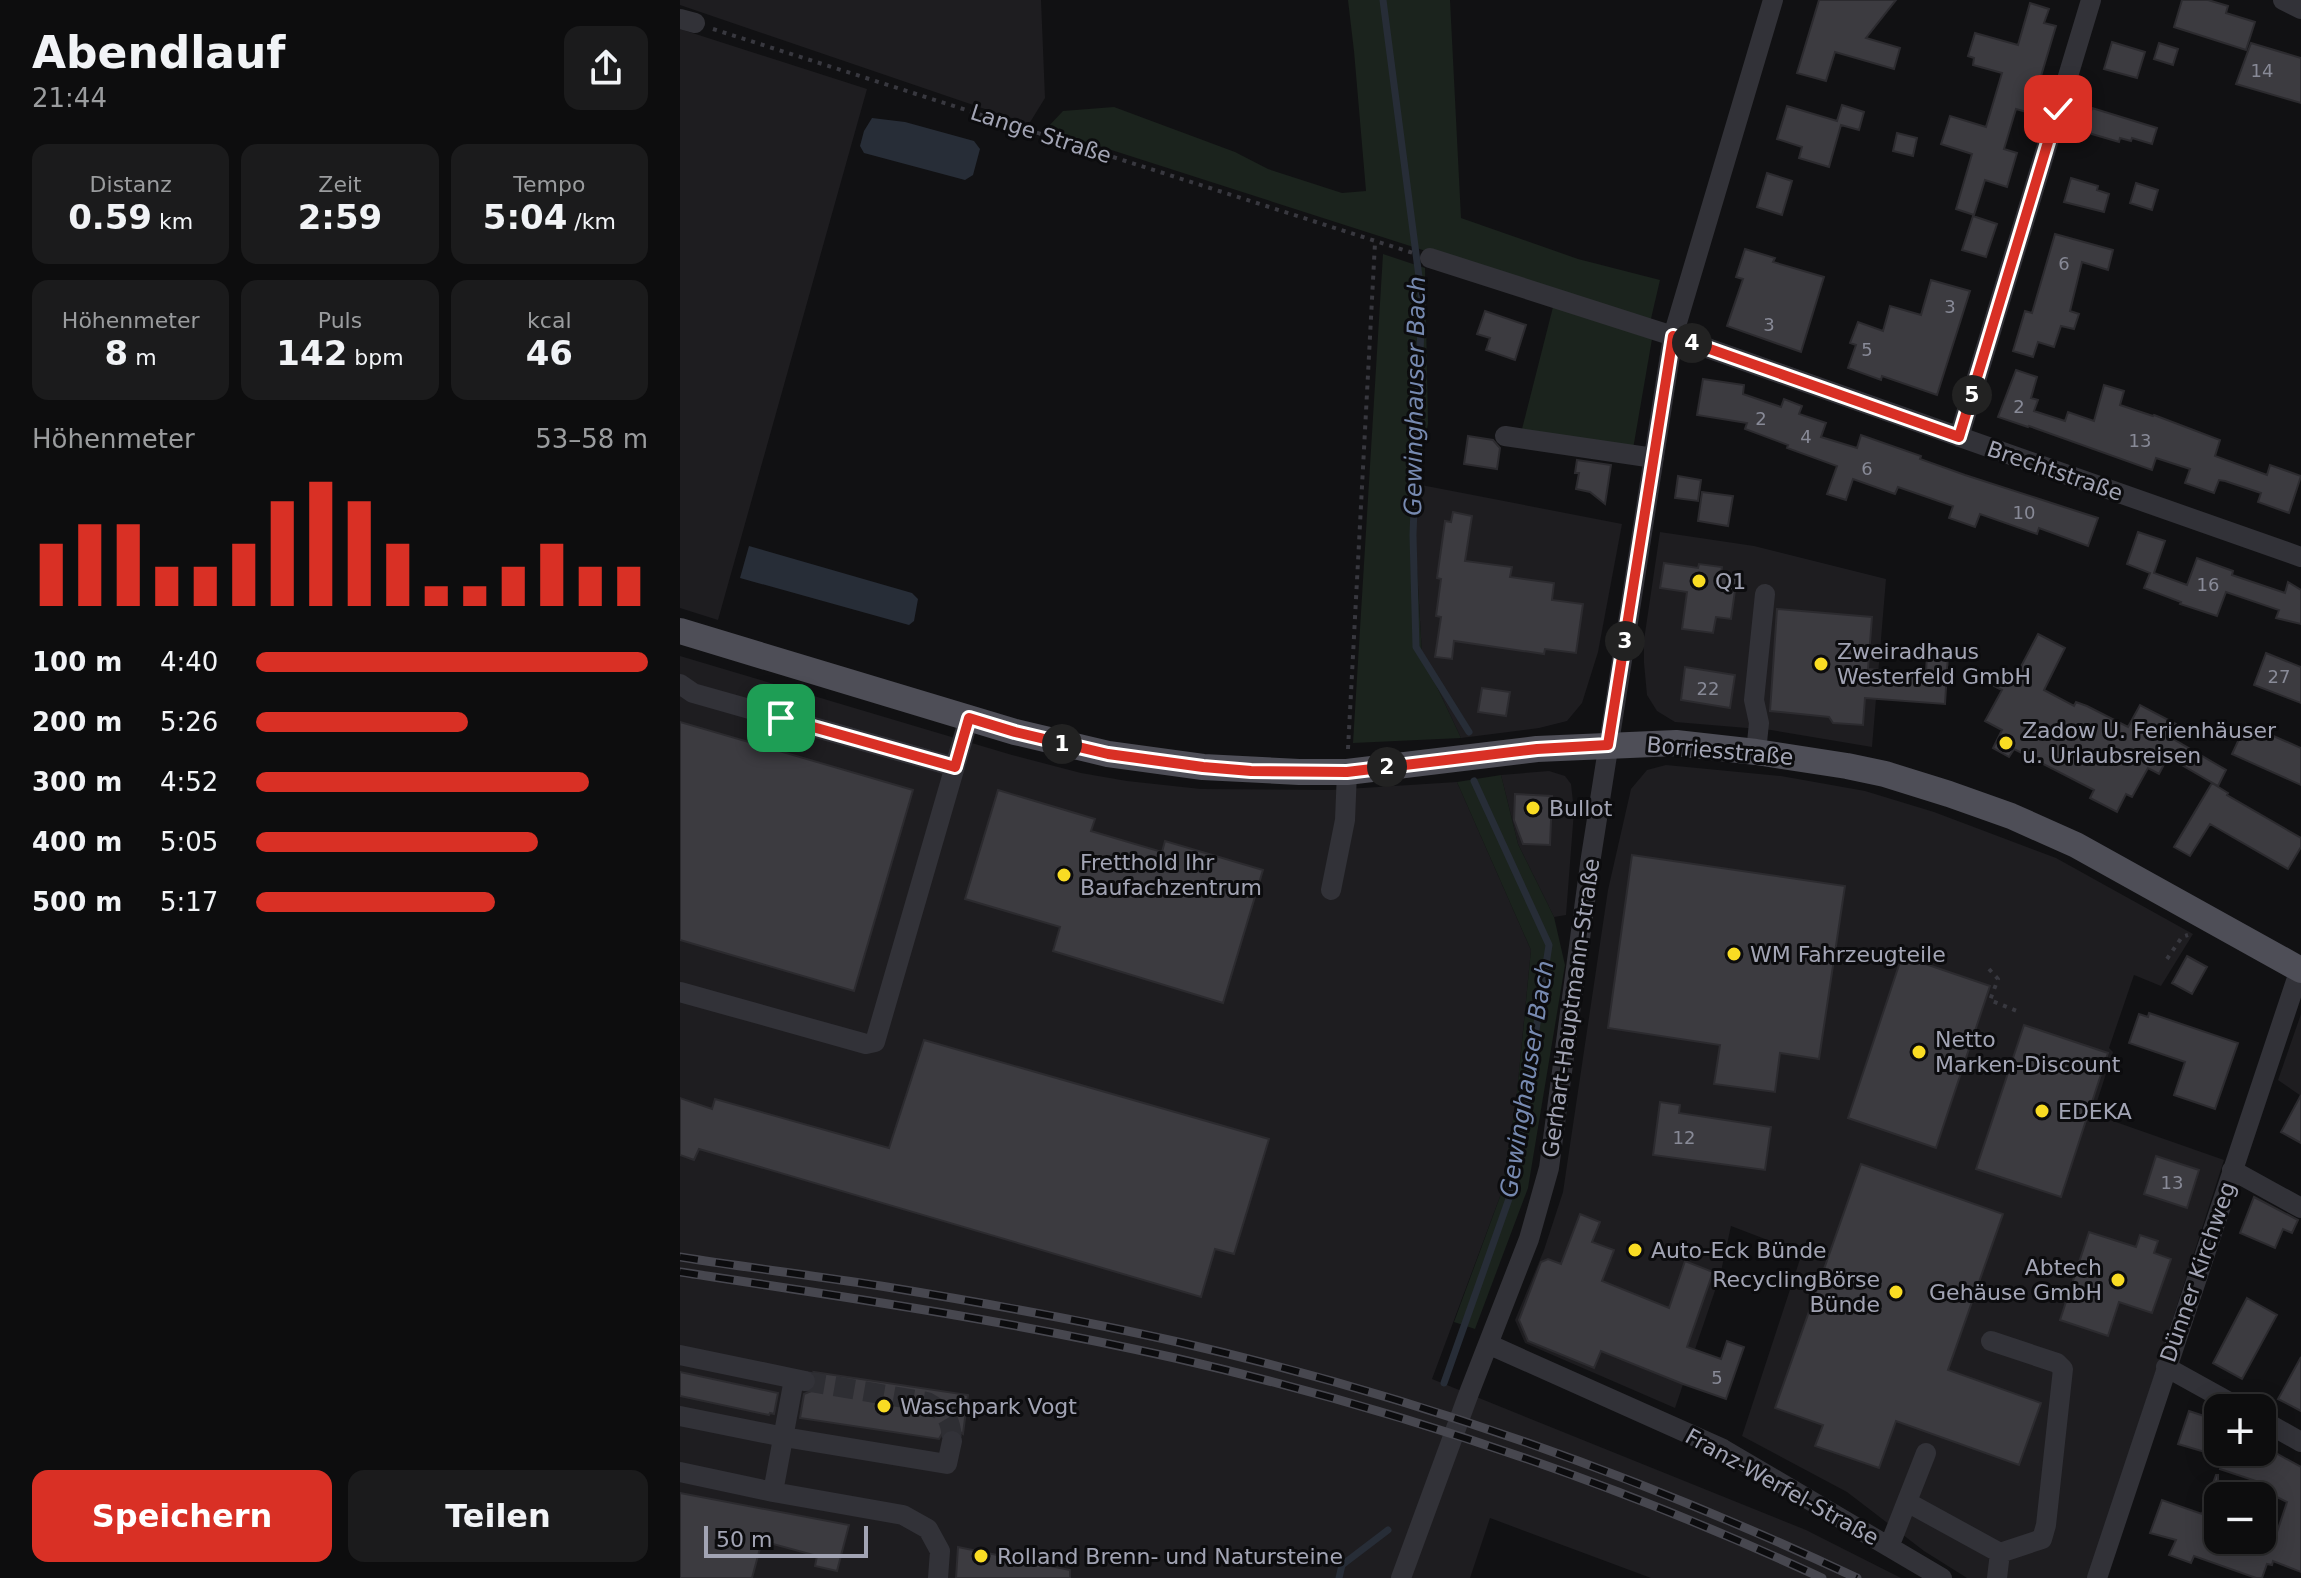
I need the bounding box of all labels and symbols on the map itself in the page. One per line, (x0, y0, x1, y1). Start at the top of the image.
house number: 14 (2251, 60, 2273, 81)
pin (2024, 75, 2092, 143)
street label: Lange Straße (967, 99, 1115, 169)
house number: 6 (2058, 253, 2070, 274)
water label: Gewinghauser Bach (1399, 276, 1431, 516)
house number: 3 (1944, 296, 1956, 317)
house number: 3 (1763, 314, 1775, 335)
pin: 4 (1672, 323, 1712, 363)
house number: 5 (1861, 339, 1873, 360)
pin: 5 (1952, 375, 1992, 415)
house number: 2 (2013, 396, 2025, 417)
house number: 2 (1755, 408, 1767, 429)
house number: 4 (1800, 426, 1812, 447)
house number: 13 (2129, 430, 2151, 451)
street label: Brechtstraße (1984, 436, 2126, 506)
house number: 6 (1861, 458, 1873, 479)
house number: 10 (2013, 502, 2035, 523)
place label: Q1 (1715, 569, 1746, 594)
marker: Q1 (1690, 572, 1708, 590)
house number: 16 (2197, 574, 2219, 595)
pin: 3 (1605, 621, 1645, 661)
place label: Zweiradhaus Westerfeld GmbH (1837, 639, 2031, 689)
marker: Zweiradhaus Westerfeld GmbH (1812, 655, 1830, 673)
house number: 27 (2268, 666, 2290, 687)
house number: 22 (1697, 678, 1719, 699)
pin (747, 684, 815, 752)
place label: Zadow U. Ferienhäuser u. Urlaubsreisen (2022, 718, 2277, 768)
pin: 1 (1042, 724, 1082, 764)
street label: Borriesstraße (1646, 732, 1794, 770)
marker: Zadow U. Ferienhäuser u. Urlaubsreisen (1997, 734, 2015, 752)
pin: 2 (1367, 747, 1407, 787)
place label: Bullot (1549, 796, 1613, 821)
marker: Bullot (1524, 799, 1542, 817)
place label: Fretthold Ihr Baufachzentrum (1080, 850, 1262, 900)
street label: Gerhart-Hauptmann-Straße (1538, 857, 1604, 1159)
marker: Fretthold Ihr Baufachzentrum (1055, 866, 1073, 884)
place label: WM Fahrzeugteile (1750, 942, 1946, 967)
marker: WM Fahrzeugteile (1725, 945, 1743, 963)
water label: Gewinghauser Bach (1494, 958, 1560, 1200)
place label: Netto Marken-Discount (1935, 1027, 2121, 1077)
marker: Netto Marken-Discount (1910, 1043, 1928, 1061)
place label: EDEKA (2058, 1099, 2132, 1124)
marker: EDEKA (2033, 1102, 2051, 1120)
house number: 12 (1673, 1127, 1695, 1148)
house number: 13 (2161, 1172, 2183, 1193)
street label: Dünner Kirchweg (2155, 1179, 2241, 1365)
place label: Auto-Eck Bünde (1651, 1238, 1827, 1263)
marker: Auto-Eck Bünde (1626, 1241, 1644, 1259)
place label: Abtech Gehäuse GmbH (1929, 1255, 2102, 1305)
place label: RecyclingBörse Bünde (1712, 1267, 1880, 1317)
marker: Abtech Gehäuse GmbH (2109, 1271, 2127, 1289)
marker: RecyclingBörse Bünde (1887, 1283, 1905, 1301)
house number: 5 (1711, 1367, 1723, 1388)
place label: Waschpark Vogt (900, 1394, 1077, 1419)
marker: Waschpark Vogt (875, 1397, 893, 1415)
street label: Franz-Werfel-Straße (1681, 1423, 1883, 1551)
scale bar (704, 1522, 868, 1558)
place label: Rolland Brenn- und Natursteine (997, 1544, 1343, 1569)
marker: Rolland Brenn- und Natursteine (972, 1547, 990, 1565)

